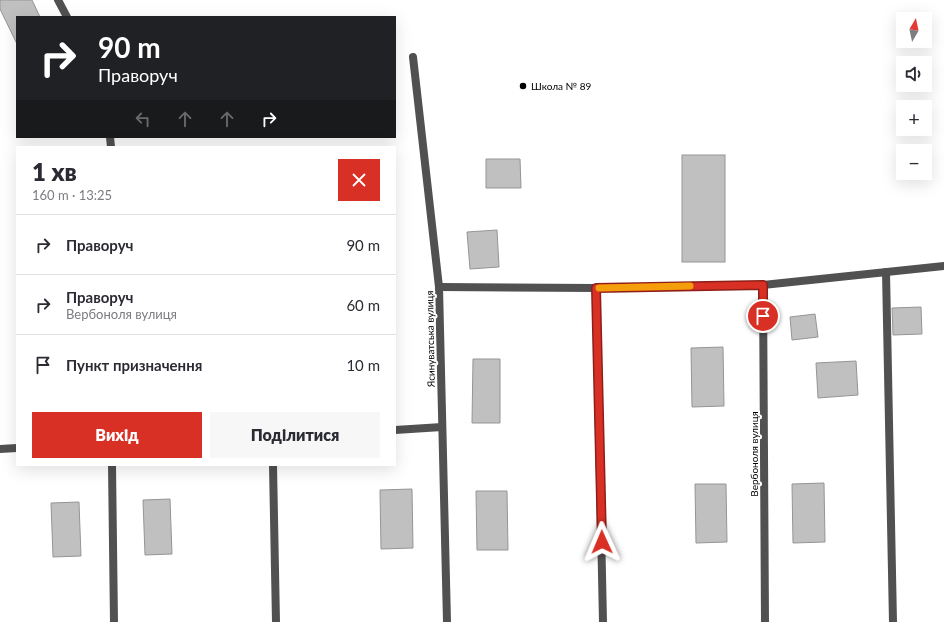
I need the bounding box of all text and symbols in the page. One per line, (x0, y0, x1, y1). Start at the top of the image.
north arrow (896, 12, 932, 48)
map controls (896, 12, 932, 180)
text: 90 m (98, 30, 161, 64)
icon: right (32, 32, 84, 84)
button: sound (896, 56, 932, 92)
text: Праворуч (98, 64, 178, 86)
place label: Школа № 89 (531, 80, 592, 92)
marker: Школа № 89 (518, 81, 528, 91)
button: + (896, 100, 932, 136)
icon: left (132, 108, 154, 130)
icon: ahead (174, 108, 196, 130)
icon: ahead (216, 108, 238, 130)
icon: right (258, 108, 280, 130)
button: − (896, 144, 932, 180)
text: 1 хв (32, 157, 77, 186)
button: close (338, 159, 380, 201)
text: 160 m · 13:25 (32, 187, 112, 203)
icon: right (32, 234, 54, 256)
text: Праворуч (66, 236, 133, 254)
text: 90 m (346, 236, 380, 254)
text: Праворуч (66, 288, 133, 306)
street label: Ясинуватська вулиця (423, 290, 437, 389)
icon: right (32, 294, 54, 316)
text: 60 m (346, 296, 380, 314)
pin (746, 299, 780, 333)
icon: arrive (752, 305, 774, 327)
text: Вербоноля вулиця (66, 306, 177, 322)
icon: arrive (32, 354, 54, 376)
text: Пункт призначення (66, 356, 202, 374)
text: 10 m (346, 356, 380, 374)
street label: Вербоноля вулиця (748, 411, 760, 497)
button: Вихід (32, 412, 202, 458)
button: Поділитися (210, 412, 380, 458)
position arrow (581, 521, 623, 563)

